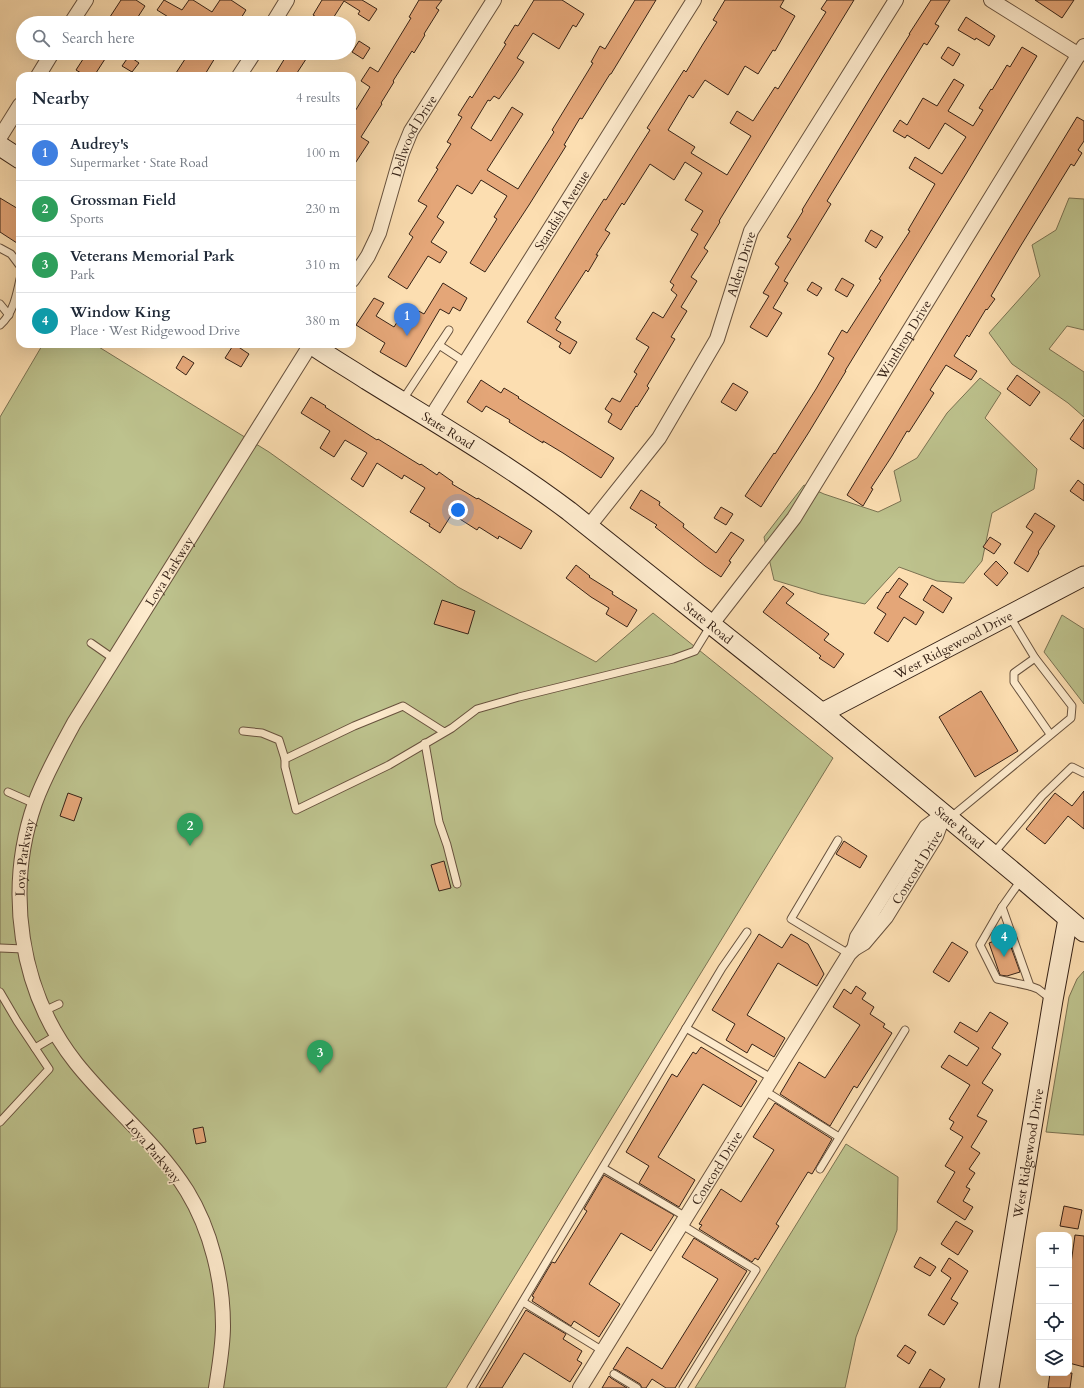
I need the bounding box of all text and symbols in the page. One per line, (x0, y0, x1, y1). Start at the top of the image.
search box (16, 16, 356, 60)
icon: search (30, 27, 52, 49)
text: Search here (62, 28, 135, 48)
text: Nearby (32, 87, 89, 110)
text: 4 results (296, 89, 340, 107)
street label: Dellwood Drive (388, 92, 442, 179)
text: Audrey's (70, 134, 128, 154)
text: 1 (42, 144, 48, 162)
text: 100 m (306, 144, 340, 162)
text: Supermarket · State Road (70, 154, 208, 172)
street label: Standish Avenue (531, 167, 595, 254)
text: Grossman Field (70, 190, 176, 210)
text: 2 (42, 200, 48, 218)
text: 230 m (306, 200, 340, 218)
text: Sports (70, 210, 104, 228)
street label: Alden Drive (723, 229, 760, 299)
text: Veterans Memorial Park (70, 246, 235, 266)
text: 3 (42, 256, 48, 274)
text: 310 m (306, 256, 340, 274)
text: Park (70, 266, 95, 284)
street label: Winthrop Drive (873, 297, 936, 384)
text: Window King (70, 302, 170, 322)
pin: 1 (394, 303, 420, 336)
text: 4 (42, 312, 48, 330)
text: 380 m (306, 312, 340, 330)
text: Place · West Ridgewood Drive (70, 322, 240, 340)
street label: State Road (418, 408, 477, 454)
your location (448, 500, 468, 520)
street label: Loya Parkway (141, 533, 198, 610)
street label: State Road (680, 598, 736, 648)
street label: West Ridgewood Drive (890, 607, 1016, 684)
street label: State Road (931, 802, 987, 854)
pin: 2 (177, 813, 203, 846)
street label: Loya Parkway (12, 816, 40, 897)
street label: Concord Drive (888, 828, 947, 908)
pin: 4 (991, 924, 1017, 957)
pin: 3 (307, 1040, 333, 1073)
street label: West Ridgewood Drive (1009, 1087, 1048, 1221)
street label: Loya Parkway (121, 1116, 186, 1188)
street label: Concord Drive (688, 1128, 747, 1209)
map controls (1036, 1232, 1072, 1376)
button: + (1036, 1232, 1072, 1268)
button: − (1036, 1268, 1072, 1304)
button: locate (1036, 1304, 1072, 1340)
button: layers (1036, 1340, 1072, 1376)

